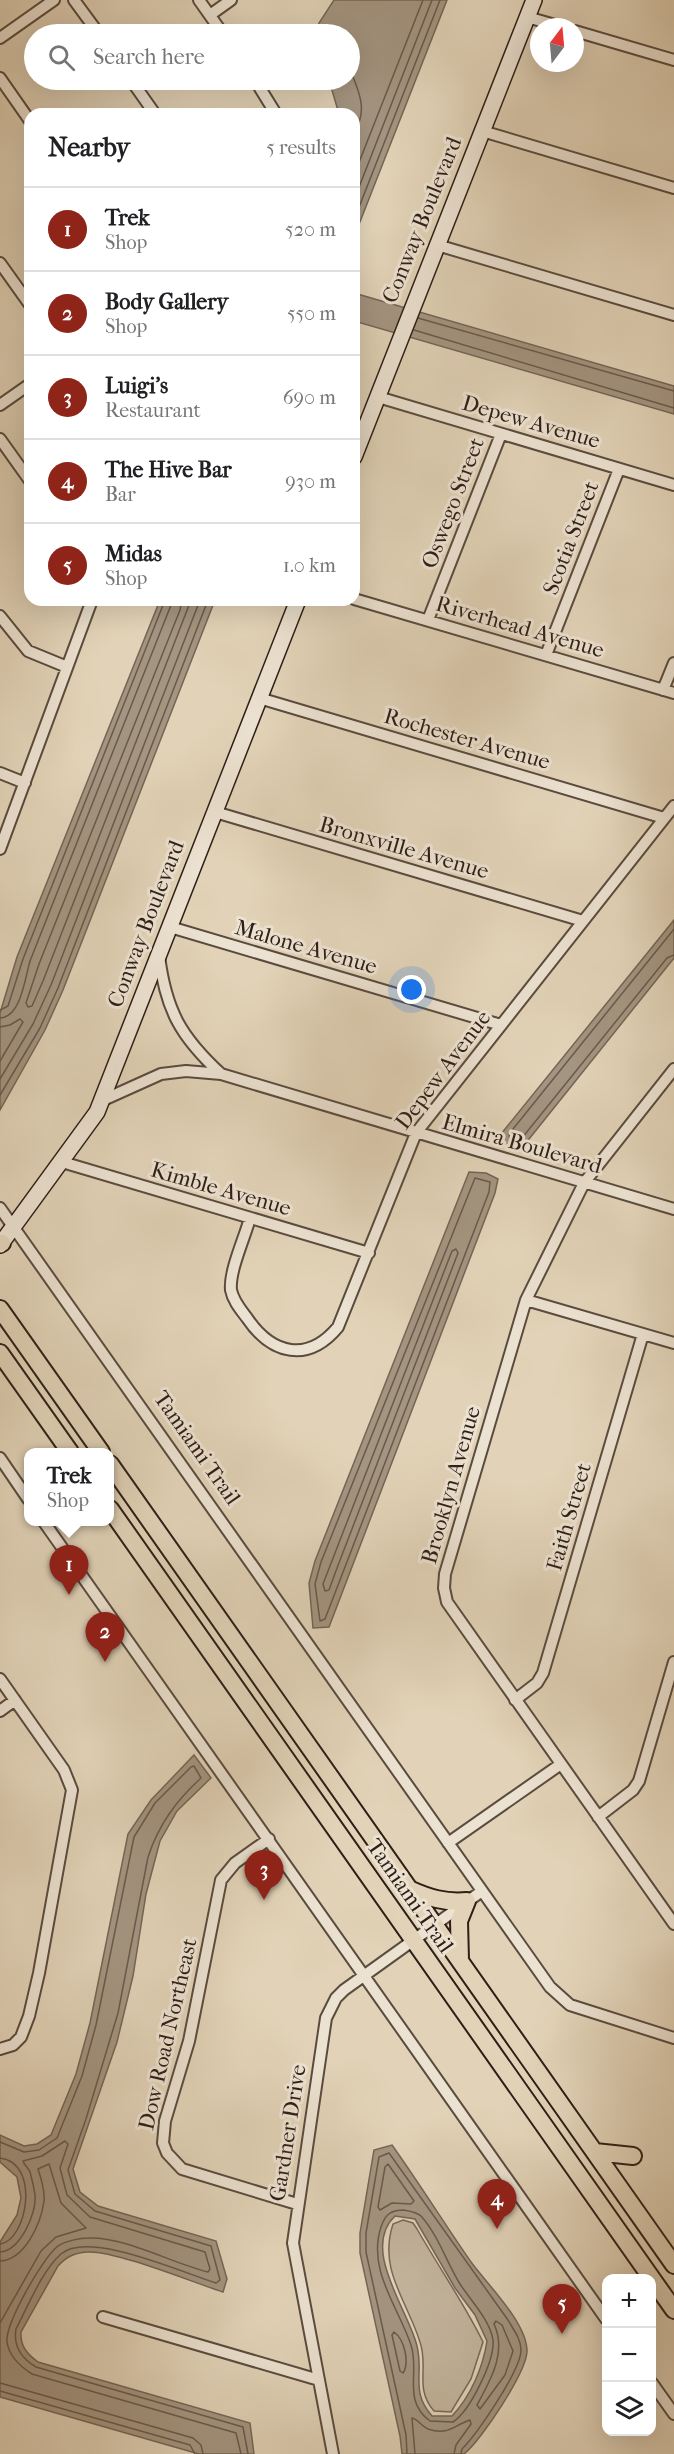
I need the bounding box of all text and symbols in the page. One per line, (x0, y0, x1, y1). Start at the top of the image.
north arrow (530, 18, 584, 72)
search box (24, 24, 360, 90)
icon: search (45, 41, 78, 74)
text: Search here (93, 44, 205, 70)
text: Nearby (48, 132, 130, 163)
street label: Conway Boulevard (377, 132, 468, 307)
text: 5 results (266, 136, 336, 159)
text: Trek (105, 205, 150, 231)
text: 1 (64, 218, 71, 241)
text: 520 m (285, 218, 336, 241)
text: Shop (105, 231, 147, 254)
text: Body Gallery (105, 289, 228, 315)
text: 2 (62, 302, 73, 325)
text: 550 m (287, 302, 336, 325)
text: Shop (105, 315, 147, 338)
text: Luigi's (105, 373, 168, 399)
text: 3 (63, 386, 72, 409)
text: 690 m (283, 386, 336, 409)
street label: Depew Avenue (459, 390, 603, 454)
text: Restaurant (105, 399, 201, 422)
street label: Oswego Street (416, 434, 490, 572)
text: The Hive Bar (105, 457, 232, 483)
text: 4 (62, 470, 73, 493)
text: 930 m (285, 470, 336, 493)
street label: Scotia Street (537, 477, 605, 598)
text: Bar (105, 483, 136, 506)
text: Midas (105, 541, 162, 567)
text: 5 (63, 554, 72, 577)
text: 1.0 km (283, 554, 336, 577)
text: Shop (105, 567, 147, 590)
street label: Riverhead Avenue (433, 591, 607, 663)
street label: Rochester Avenue (381, 703, 553, 775)
street label: Bronxville Avenue (316, 811, 492, 885)
street label: Conway Boulevard (102, 836, 190, 1011)
street label: Malone Avenue (232, 914, 380, 980)
your location (397, 975, 426, 1004)
street label: Depew Avenue (390, 1005, 496, 1135)
street label: Elmira Boulevard (439, 1109, 606, 1180)
street label: Kimble Avenue (148, 1157, 294, 1221)
street label: Tamiami Trail (148, 1386, 246, 1510)
street label: Brooklyn Avenue (416, 1403, 486, 1567)
popup (24, 1448, 114, 1526)
street label: Faith Street (541, 1460, 597, 1574)
text: Trek (47, 1463, 91, 1489)
text: Shop (47, 1489, 89, 1512)
pin: 1 (50, 1546, 88, 1595)
pin: 2 (86, 1612, 124, 1662)
street label: Tamiami Trail (361, 1834, 459, 1958)
pin: 3 (244, 1850, 284, 1900)
street label: Dow Road Northeast (133, 1935, 203, 2133)
street label: Gardner Drive (264, 2063, 312, 2203)
pin: 4 (478, 2180, 516, 2229)
map controls (602, 2274, 656, 2436)
button: + (602, 2274, 656, 2328)
pin: 5 (542, 2284, 582, 2334)
button: − (602, 2328, 656, 2382)
button: layers (602, 2382, 656, 2436)

